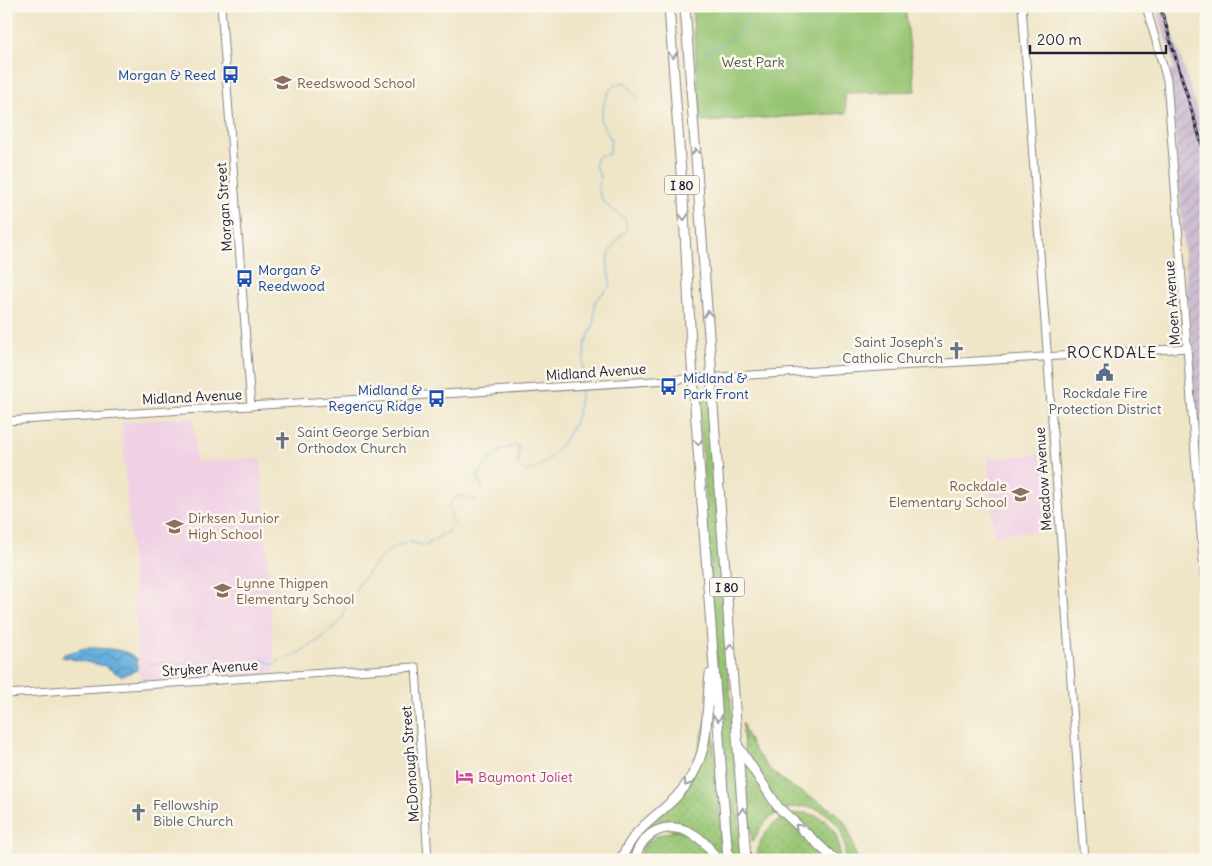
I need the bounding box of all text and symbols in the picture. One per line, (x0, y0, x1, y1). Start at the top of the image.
scale bar (1030, 22, 1166, 54)
text: 200 m (1037, 30, 1082, 49)
one-way arrow (667, 51, 678, 59)
park label: West Park (721, 53, 785, 71)
bus stop icon: Morgan & Reed (220, 65, 240, 85)
place label: Morgan & Reed (118, 66, 216, 84)
school or university icon: Reedswood School (273, 73, 293, 93)
place label: Reedswood School (297, 74, 415, 92)
one-way arrow (691, 148, 702, 156)
street label: Morgan Street (212, 162, 236, 252)
road number: I 80 (664, 176, 700, 194)
one-way arrow (679, 213, 690, 221)
street label: Moen Avenue (1160, 260, 1184, 346)
place label: Morgan & Reedwood (258, 261, 325, 295)
bus stop icon: Morgan & Reedwood (234, 268, 254, 288)
one-way arrow (702, 310, 713, 318)
place label: Saint Joseph's Catholic Church (842, 333, 943, 367)
church icon: Saint Joseph's Catholic Church (947, 340, 967, 360)
district label: ROCKDALE (1067, 342, 1157, 362)
street label: Midland Avenue (545, 360, 647, 384)
public building icon: Rockdale Fire Protection District (1095, 363, 1115, 383)
place label: Midland & Park Front (683, 369, 749, 403)
bus stop icon: Midland & Park Front (659, 376, 679, 396)
place label: Midland & Regency Ridge (328, 381, 422, 415)
place label: Rockdale Fire Protection District (1048, 384, 1162, 418)
street label: Midland Avenue (141, 385, 243, 409)
bus stop icon: Midland & Regency Ridge (426, 388, 446, 408)
place label: Saint George Serbian Orthodox Church (297, 423, 430, 457)
street label: Meadow Avenue (1030, 426, 1056, 532)
church icon: Saint George Serbian Orthodox Church (273, 430, 293, 450)
one-way arrow (692, 438, 703, 446)
place label: Rockdale Elementary School (889, 477, 1007, 511)
school or university icon: Rockdale Elementary School (1011, 484, 1031, 504)
place label: Dirksen Junior High School (188, 509, 280, 543)
school or university icon: Dirksen Junior High School (164, 516, 184, 536)
place label: Lynne Thigpen Elementary School (236, 574, 354, 608)
road number: I 80 (710, 578, 744, 596)
school or university icon: Lynne Thigpen Elementary School (212, 581, 232, 601)
one-way arrow (726, 642, 737, 650)
street label: Stryker Avenue (161, 656, 259, 680)
street label: McDonough Street (397, 705, 423, 823)
one-way arrow (712, 714, 723, 722)
hotel icon: Baymont Joliet (454, 767, 474, 787)
place label: Baymont Joliet (478, 768, 573, 786)
one-way arrow (684, 777, 693, 787)
place label: Fellowship Bible Church (153, 796, 233, 830)
church icon: Fellowship Bible Church (129, 803, 149, 823)
one-way arrow (737, 807, 748, 815)
one-way arrow (795, 824, 804, 833)

